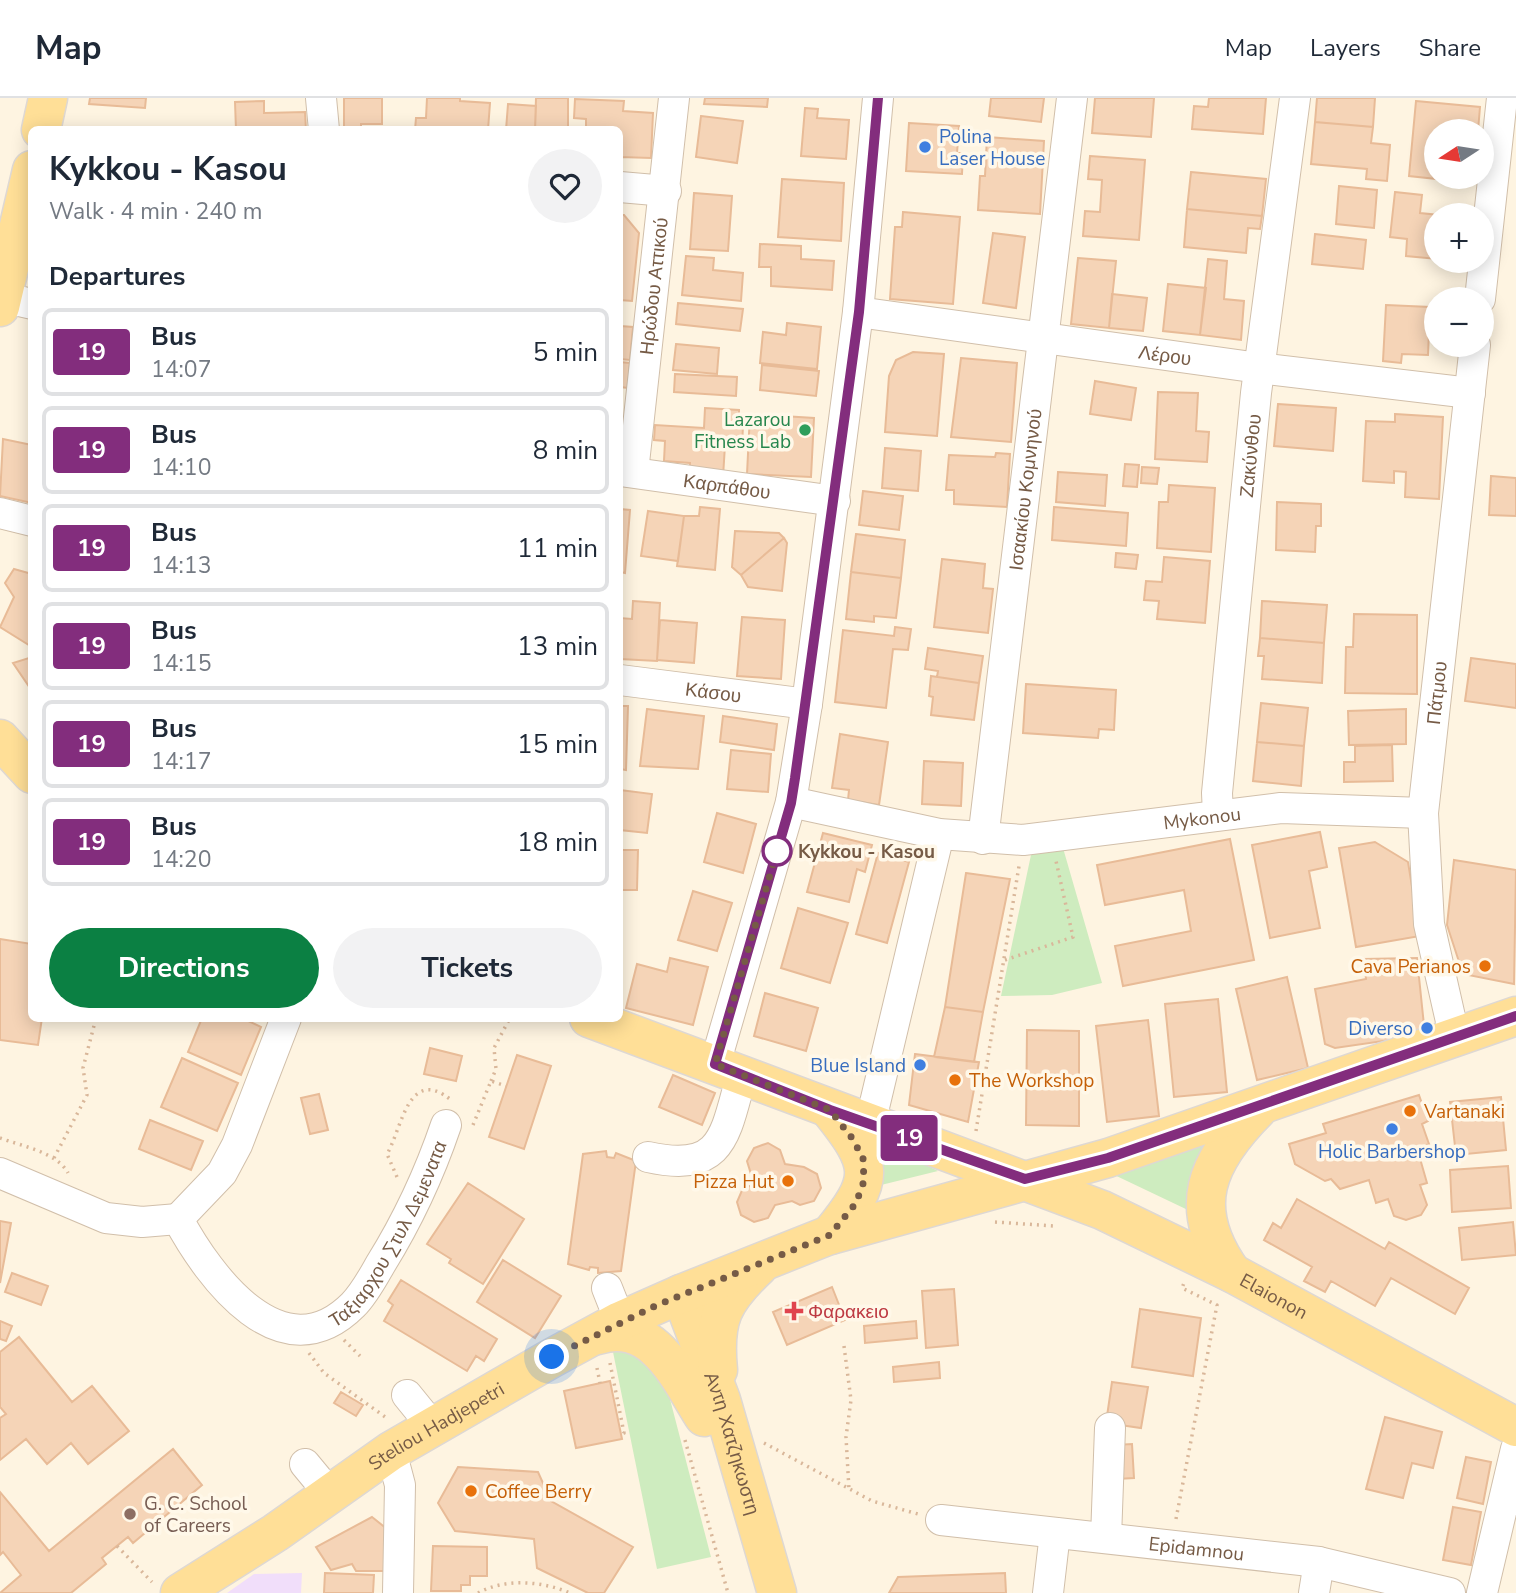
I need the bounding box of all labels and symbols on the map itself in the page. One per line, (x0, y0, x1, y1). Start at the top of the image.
north arrow (1424, 119, 1494, 189)
place label: Polina Laser House (939, 124, 1045, 172)
marker: Polina Laser House (917, 139, 933, 155)
street label: Ηρώδου Αττικού (634, 216, 675, 356)
street label: Λέρου (1137, 339, 1193, 372)
place label: Lazarou Fitness Lab (694, 407, 791, 455)
street label: Ισαακίου Κομνηνού (1003, 407, 1049, 572)
street label: Ζακύνθου (1234, 413, 1268, 499)
marker: Lazarou Fitness Lab (797, 422, 813, 438)
street label: Καρπάθου (681, 468, 772, 506)
street label: Πάτμου (1421, 660, 1454, 726)
street label: Κάσου (684, 676, 743, 709)
street label: Mykonou (1162, 801, 1242, 836)
marker: Kykkou - Kasou (762, 836, 792, 866)
place label: Kykkou - Kasou (798, 839, 935, 865)
place label: Cava Perianos (1351, 954, 1471, 980)
marker: Cava Perianos (1477, 958, 1493, 974)
place label: Diverso (1348, 1016, 1413, 1042)
marker: Diverso (1419, 1020, 1435, 1036)
place label: Blue Island (810, 1053, 906, 1079)
marker: Blue Island (912, 1057, 928, 1073)
place label: The Workshop (969, 1068, 1094, 1094)
marker: The Workshop (947, 1072, 963, 1088)
place label: Vartanaki (1423, 1099, 1505, 1125)
marker: Vartanaki (1402, 1103, 1418, 1119)
line badge: 19 (878, 1115, 940, 1161)
marker: Holic Barbershop (1384, 1121, 1400, 1137)
street label: Ταξιαρχου Στυλ Δεμενατα (324, 1137, 453, 1334)
place label: Holic Barbershop (1318, 1139, 1466, 1165)
place label: Pizza Hut (693, 1169, 774, 1195)
marker: Pizza Hut (780, 1173, 796, 1189)
street label: Elaionon (1235, 1268, 1312, 1326)
place label: Φαρακειο (808, 1299, 889, 1325)
marker: Φαρακειο (786, 1303, 802, 1319)
your location (534, 1339, 569, 1374)
street label: Αντη Χατζηκωστη (698, 1368, 766, 1518)
street label: Steliou Hadjepetri (363, 1376, 509, 1477)
place label: Coffee Berry (485, 1479, 592, 1505)
marker: Coffee Berry (463, 1483, 479, 1499)
place label: G. C. School of Careers (144, 1491, 248, 1539)
marker: G. C. School of Careers (122, 1506, 138, 1522)
street label: Epidamnou (1147, 1531, 1245, 1568)

